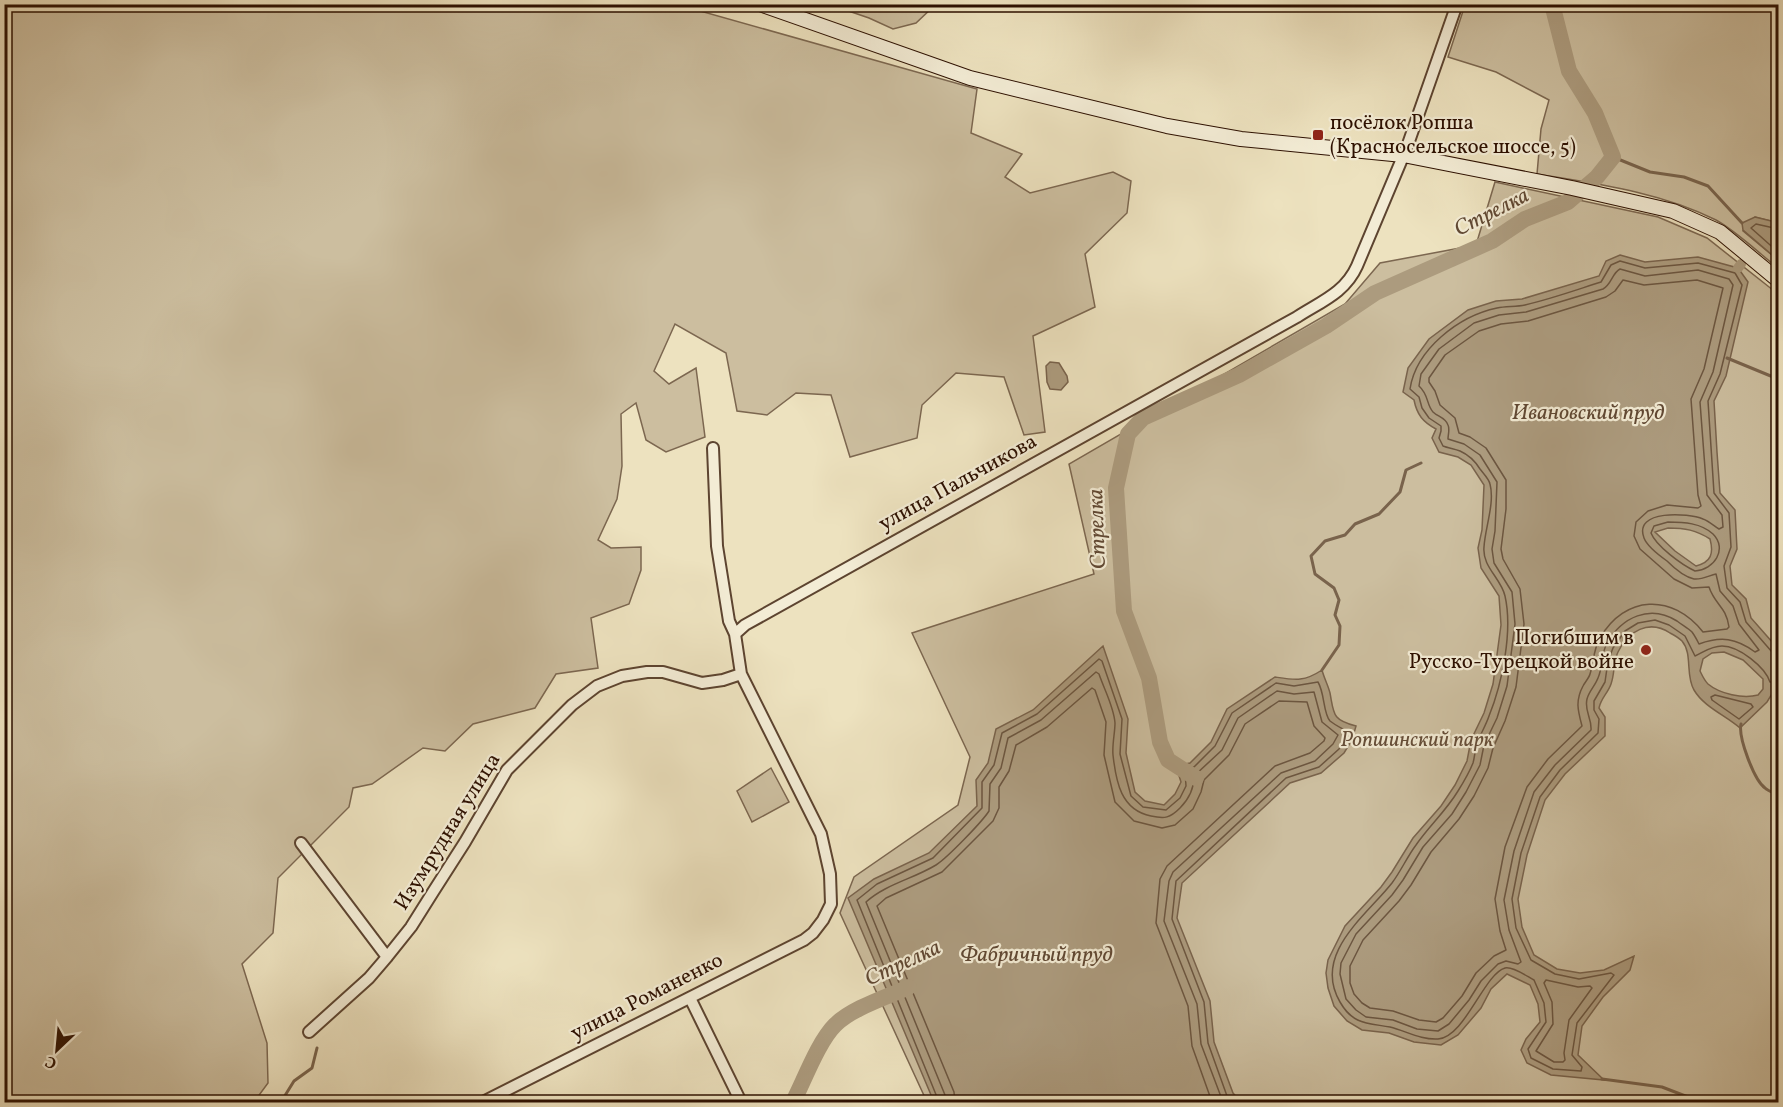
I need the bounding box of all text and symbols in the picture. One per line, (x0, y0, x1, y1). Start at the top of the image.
place label: посёлок Ропша (Красносельское шоссе, 5) (1330, 109, 1576, 162)
marker: посёлок Ропша (Красносельское шоссе, 5) (1311, 128, 1325, 142)
water label: Стрелка (1449, 181, 1535, 245)
water label: Ивановский пруд (1512, 398, 1664, 429)
street label: улица Пальчикова (873, 427, 1043, 539)
water label: Стрелка (1081, 488, 1115, 570)
place label: Погибшим в Русско-Турецкой войне (1409, 624, 1634, 677)
marker: Погибшим в Русско-Турецкой войне (1639, 643, 1653, 657)
park label: Ропшинский парк (1340, 726, 1495, 755)
street label: Изумрудная улица (388, 748, 508, 916)
water label: Стрелка (860, 933, 946, 995)
water label: Фабричный пруд (960, 940, 1113, 971)
street label: улица Романенко (566, 946, 728, 1048)
north arrow (27, 1020, 87, 1080)
text: С (42, 1050, 61, 1074)

